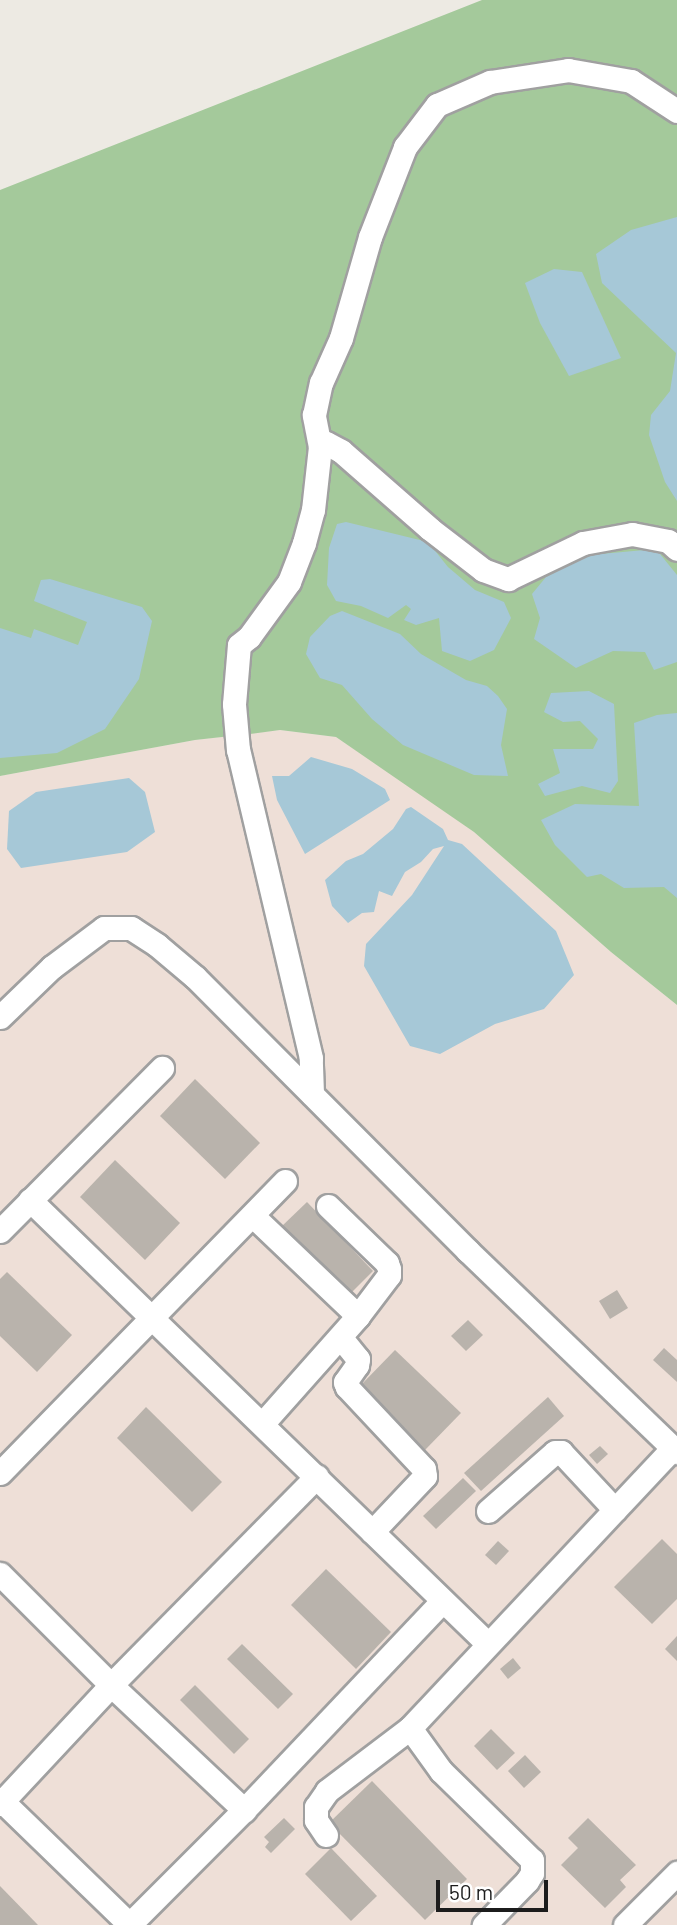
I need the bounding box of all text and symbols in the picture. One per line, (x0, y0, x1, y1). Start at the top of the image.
scale bar (439, 1866, 551, 1910)
text: 50 m (449, 1879, 493, 1904)

